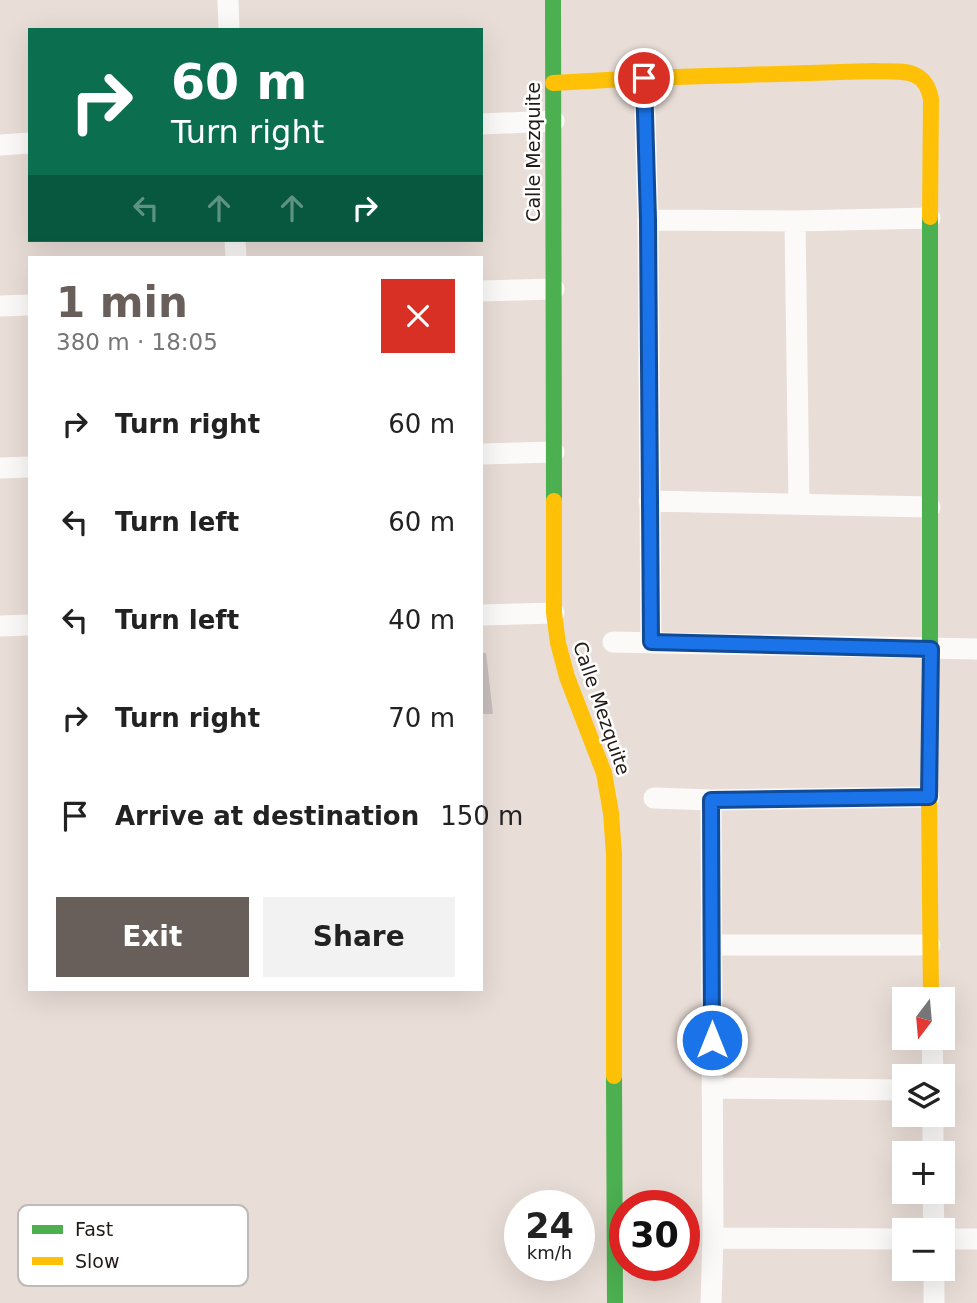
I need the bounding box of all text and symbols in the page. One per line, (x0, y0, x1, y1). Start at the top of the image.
pin (614, 48, 674, 108)
text: 60 m (171, 54, 307, 111)
icon: right (56, 56, 147, 147)
icon: arrive (625, 59, 663, 97)
street label: Calle Mezquite (522, 82, 544, 222)
text: Turn right (171, 113, 324, 151)
icon: left (127, 189, 165, 227)
icon: ahead (200, 189, 238, 227)
icon: ahead (273, 189, 311, 227)
icon: right (346, 189, 384, 227)
text: 1 min (56, 278, 188, 327)
button: close (381, 279, 455, 353)
text: 380 m · 18:05 (56, 329, 218, 355)
icon: right (56, 405, 94, 443)
text: Turn right (115, 409, 260, 439)
text: 60 m (388, 409, 455, 439)
icon: left (56, 503, 94, 541)
text: Turn left (115, 507, 239, 537)
text: 60 m (388, 507, 455, 537)
icon: left (56, 601, 94, 639)
text: Turn left (115, 605, 239, 635)
text: 40 m (388, 605, 455, 635)
street label: Calle Mezquite (569, 638, 635, 778)
icon: right (56, 699, 94, 737)
text: Turn right (115, 703, 260, 733)
text: 70 m (388, 703, 455, 733)
icon: arrive (56, 797, 94, 835)
text: Arrive at destination (115, 801, 419, 831)
text: 150 m (440, 801, 523, 831)
button: Exit (56, 897, 249, 977)
button: Share (263, 897, 455, 977)
north arrow (892, 987, 956, 1050)
map controls (892, 987, 955, 1281)
position arrow (675, 1003, 749, 1077)
button: layers (892, 1064, 955, 1127)
button: + (892, 1141, 955, 1204)
speed limit sign: 30 (609, 1190, 700, 1281)
legend (18, 1205, 248, 1286)
text: 24 (525, 1206, 574, 1246)
text: Fast (75, 1218, 113, 1240)
button: − (892, 1218, 955, 1281)
text: km/h (527, 1242, 572, 1263)
text: Slow (75, 1250, 120, 1272)

